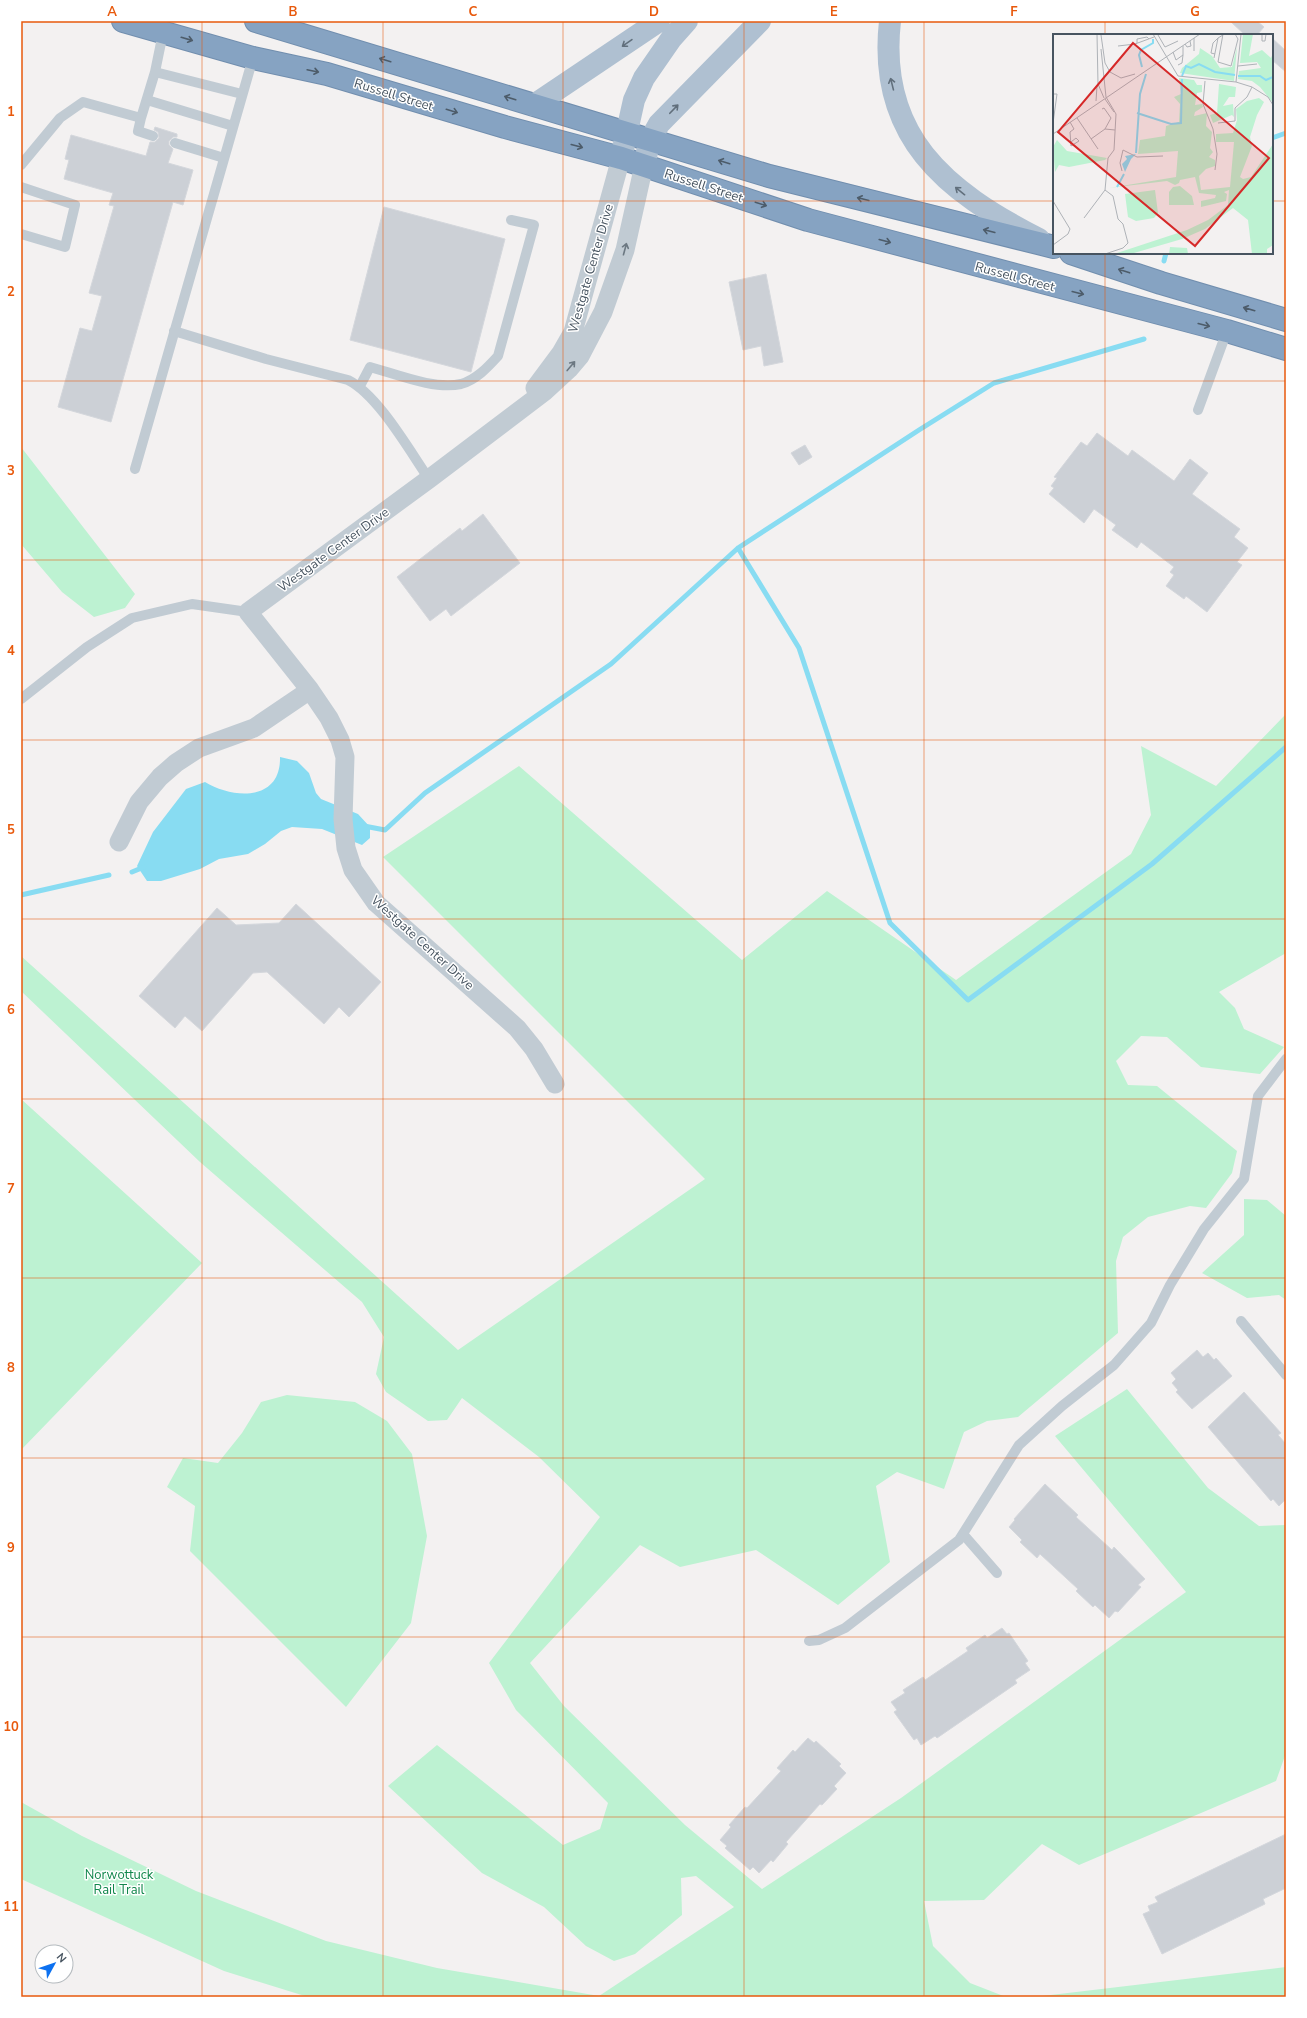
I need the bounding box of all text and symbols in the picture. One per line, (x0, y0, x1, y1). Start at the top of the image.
text: A (107, 3, 117, 21)
text: B (289, 3, 298, 21)
text: C (469, 3, 478, 21)
text: D (649, 3, 659, 21)
text: E (830, 3, 838, 21)
text: F (1010, 3, 1018, 21)
text: G (1190, 3, 1200, 21)
inset map (1053, 34, 1273, 254)
one-way arrow (181, 36, 194, 44)
one-way arrow (622, 39, 633, 47)
one-way arrow (379, 56, 392, 63)
one-way arrow (307, 67, 320, 75)
street label: Russell Street (352, 74, 436, 116)
one-way arrow (887, 78, 895, 91)
one-way arrow (504, 94, 517, 101)
text: 1 (7, 103, 15, 121)
one-way arrow (669, 104, 678, 114)
one-way arrow (445, 108, 458, 115)
one-way arrow (570, 143, 583, 150)
one-way arrow (718, 158, 731, 165)
street label: Russell Street (662, 165, 746, 207)
one-way arrow (955, 187, 966, 196)
one-way arrow (857, 195, 870, 203)
one-way arrow (754, 201, 767, 208)
street label: Westgate Center Drive (564, 202, 618, 335)
one-way arrow (983, 227, 996, 234)
one-way arrow (878, 237, 891, 245)
one-way arrow (621, 242, 629, 255)
street label: Russell Street (973, 258, 1057, 296)
one-way arrow (1119, 266, 1131, 274)
text: 2 (7, 283, 15, 301)
one-way arrow (1072, 289, 1085, 297)
one-way arrow (1242, 305, 1255, 312)
one-way arrow (1197, 322, 1210, 329)
one-way arrow (567, 361, 576, 372)
text: 3 (7, 462, 15, 480)
street label: Westgate Center Drive (274, 503, 393, 596)
text: 4 (7, 642, 15, 660)
text: 5 (7, 821, 15, 839)
street label: Westgate Center Drive (367, 891, 478, 994)
text: 6 (7, 1001, 15, 1019)
text: 7 (7, 1180, 15, 1198)
text: 8 (7, 1359, 15, 1377)
text: 9 (7, 1539, 15, 1557)
text: 10 (3, 1718, 19, 1736)
park label: Norwottuck Rail Trail (85, 1866, 154, 1899)
text: 11 (3, 1898, 19, 1916)
north arrow (34, 1944, 74, 1984)
text: N (53, 1950, 70, 1966)

